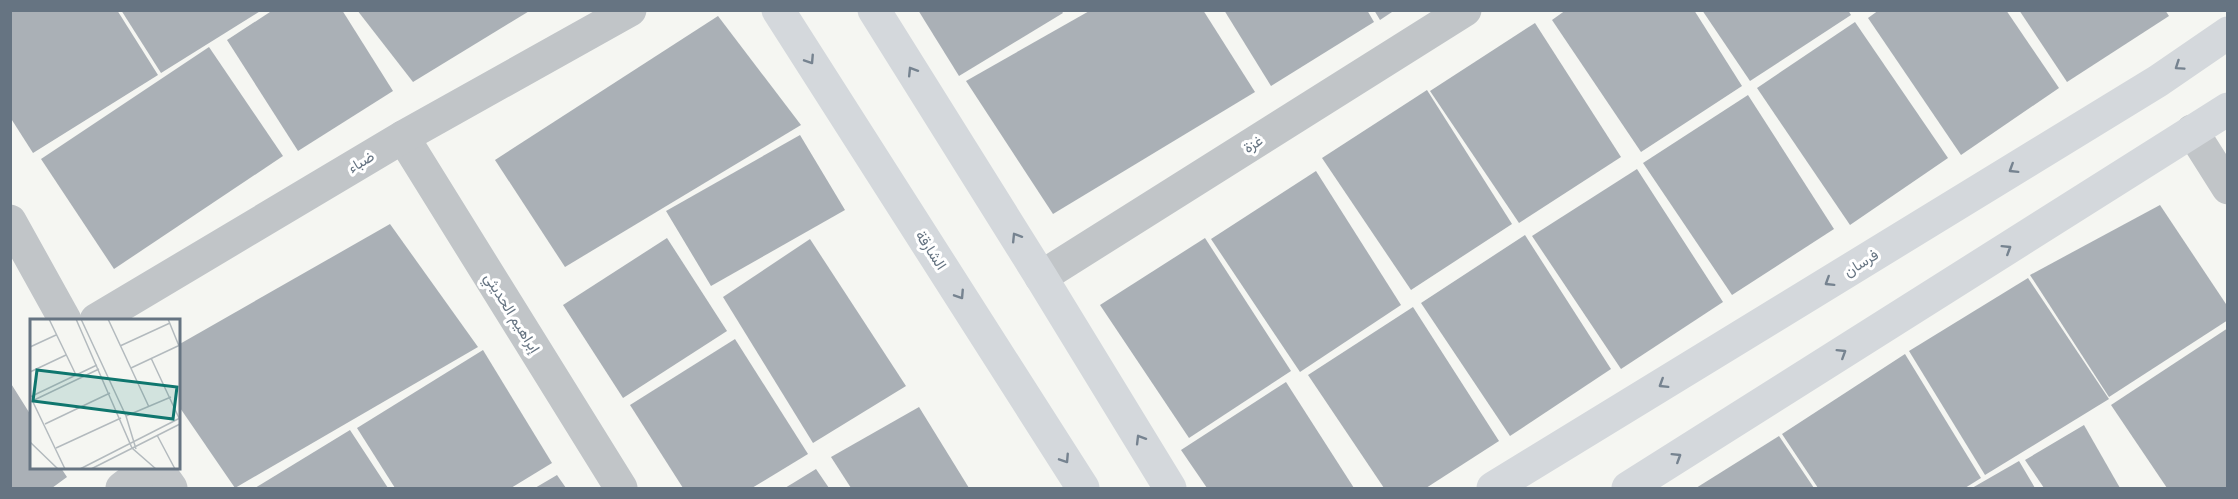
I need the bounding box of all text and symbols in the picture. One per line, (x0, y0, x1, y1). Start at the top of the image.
one-way arrow (802, 54, 814, 64)
one-way arrow (2175, 59, 2186, 70)
one-way arrow (908, 67, 919, 78)
street label: غزة (1240, 131, 1266, 157)
street label: ضباء (344, 147, 378, 177)
one-way arrow (2009, 162, 2020, 173)
street label: الشارقة (912, 227, 950, 273)
one-way arrow (1012, 232, 1023, 243)
one-way arrow (2001, 244, 2011, 256)
street label: فرسان (1840, 245, 1882, 281)
street label: إبراهيم الحديثي (477, 270, 544, 359)
one-way arrow (1825, 275, 1835, 287)
one-way arrow (952, 289, 964, 299)
inset map (30, 319, 180, 469)
one-way arrow (1835, 349, 1846, 360)
one-way arrow (1659, 377, 1669, 389)
one-way arrow (1135, 435, 1147, 445)
one-way arrow (1057, 453, 1068, 464)
one-way arrow (1671, 454, 1682, 465)

